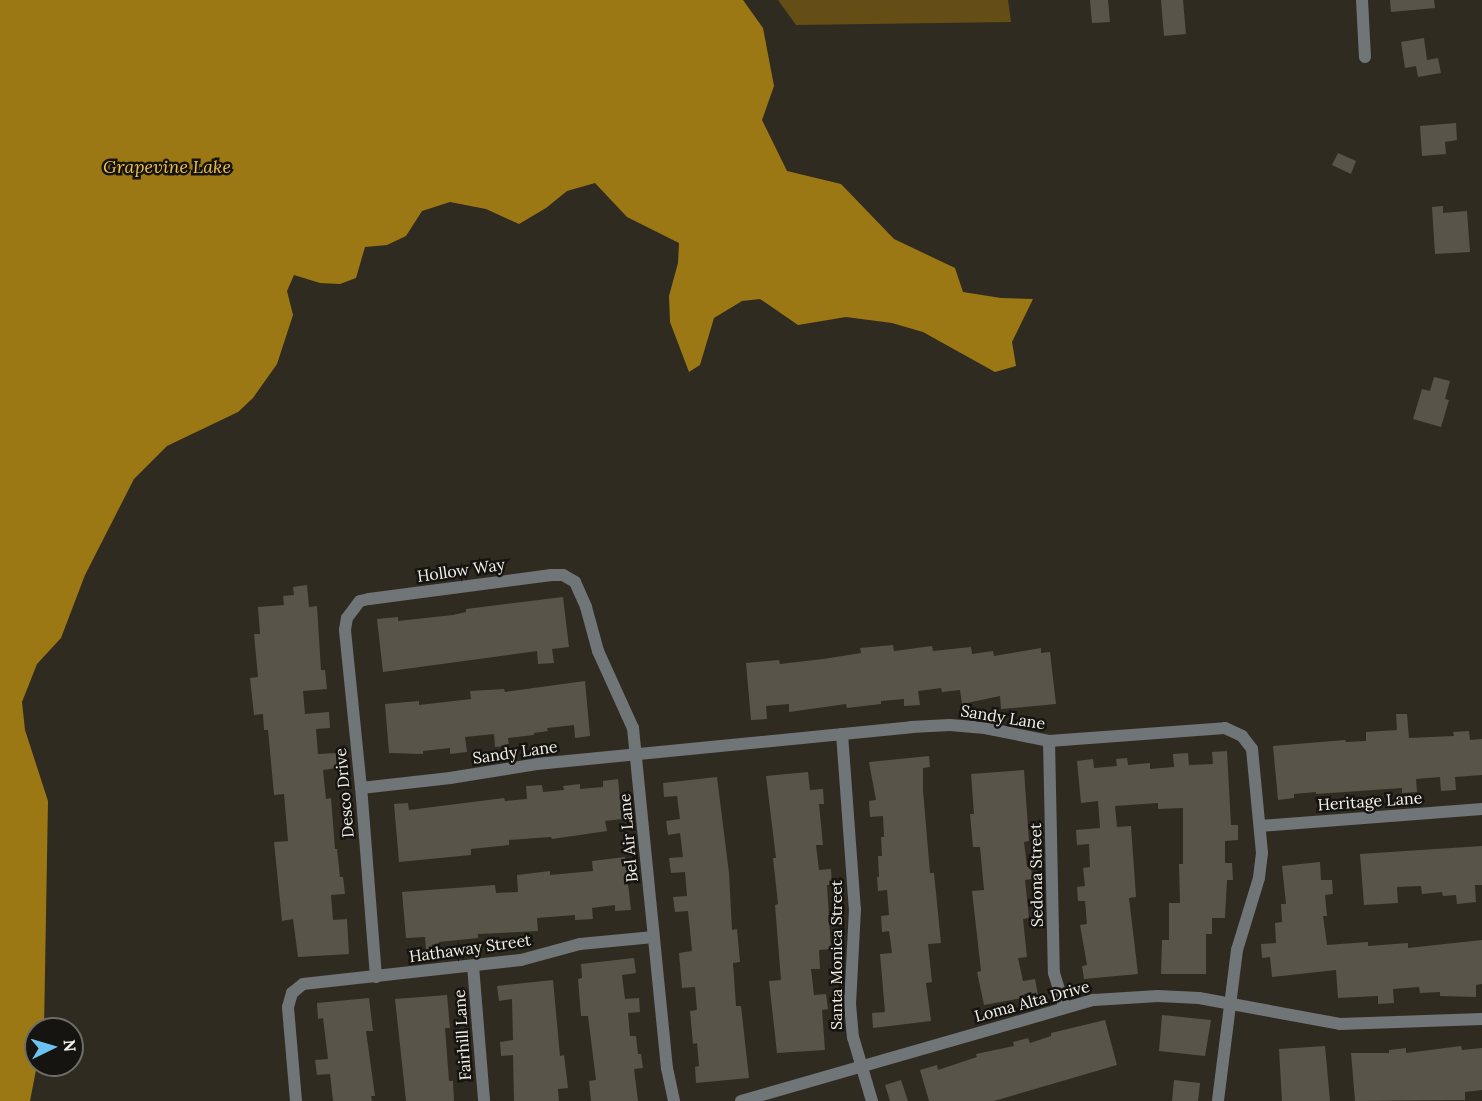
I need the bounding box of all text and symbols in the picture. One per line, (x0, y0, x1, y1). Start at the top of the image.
water label: Grapevine Lake (103, 156, 231, 178)
street label: Hollow Way (416, 554, 506, 586)
street label: Sandy Lane (959, 701, 1047, 733)
street label: Sandy Lane (471, 737, 559, 767)
street label: Desco Drive (331, 747, 357, 839)
street label: Heritage Lane (1317, 788, 1423, 814)
street label: Bel Air Lane (615, 793, 641, 883)
street label: Sedona Street (1025, 823, 1047, 927)
street label: Santa Monica Street (826, 880, 846, 1030)
street label: Hathaway Street (408, 930, 532, 966)
street label: Loma Alta Drive (972, 976, 1092, 1026)
street label: Fairhill Lane (449, 989, 475, 1081)
north arrow (24, 1017, 84, 1077)
text: N (59, 1039, 80, 1053)

